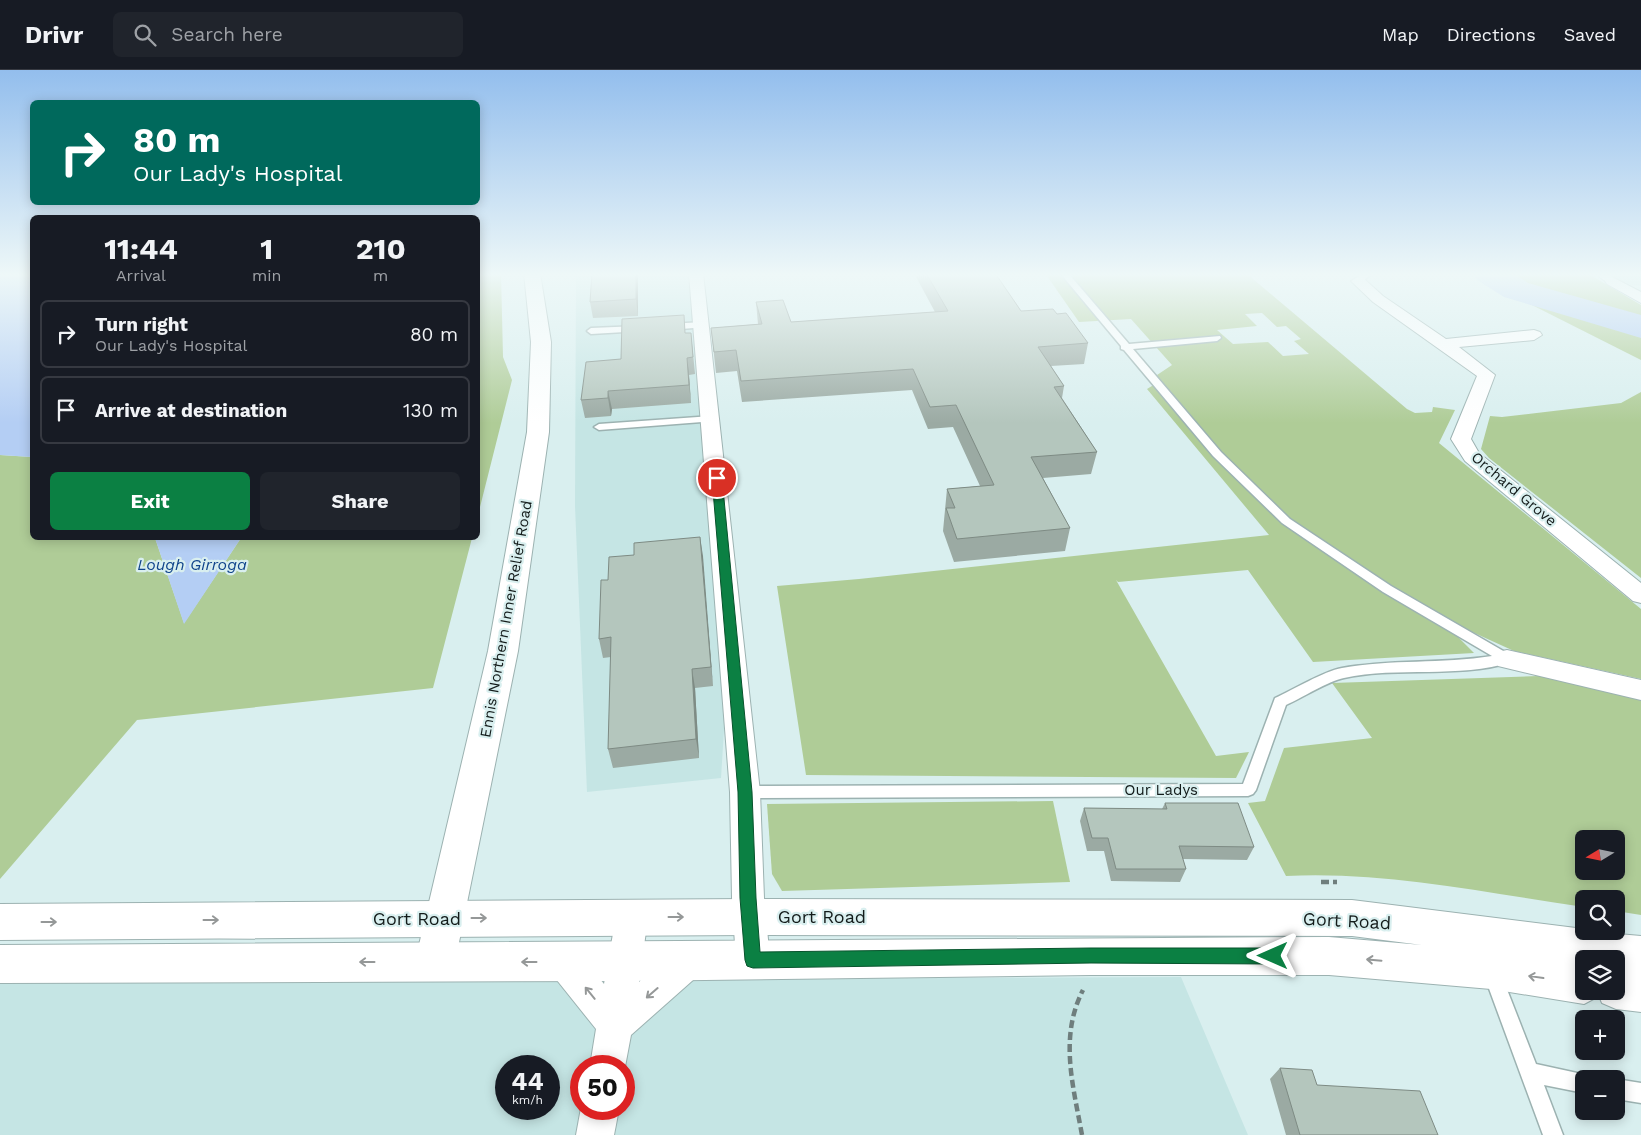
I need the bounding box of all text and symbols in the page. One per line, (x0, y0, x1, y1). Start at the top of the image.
search box (113, 12, 463, 57)
text: Drivr (25, 21, 83, 49)
icon: search (131, 21, 159, 49)
text: Search here (171, 23, 283, 46)
text: Map (1382, 24, 1419, 45)
text: Directions (1447, 24, 1536, 45)
text: Saved (1564, 24, 1616, 45)
text: 80 m (133, 119, 220, 161)
icon: right (50, 120, 115, 185)
text: Our Lady's Hospital (133, 161, 343, 186)
text: 11:44 (104, 231, 178, 266)
text: 1 (260, 231, 273, 266)
text: 210 (356, 231, 406, 266)
text: Arrival (116, 266, 166, 285)
text: min (252, 266, 281, 285)
text: m (373, 266, 388, 285)
text: Turn right (95, 313, 188, 336)
icon: right (52, 320, 80, 348)
text: 80 m (410, 323, 458, 346)
text: Our Lady's Hospital (95, 336, 247, 355)
icon: arrive (52, 396, 80, 424)
text: Arrive at destination (95, 399, 287, 422)
text: 130 m (403, 399, 458, 422)
street label: Orchard Grove (1468, 448, 1560, 530)
pin (696, 457, 738, 499)
icon: arrive (703, 464, 731, 492)
button: Exit (50, 472, 250, 530)
button: Share (260, 472, 460, 530)
street label: Ennis Northern Inner Relief Road (476, 499, 536, 739)
water label: Lough Girroga (137, 555, 247, 574)
street label: Our Ladys (1124, 781, 1198, 799)
north arrow (1575, 830, 1625, 880)
map controls (1575, 830, 1625, 1120)
button: search (1575, 890, 1625, 940)
street label: Gort Road (778, 906, 866, 927)
street label: Gort Road (373, 908, 461, 929)
street label: Gort Road (1302, 908, 1392, 933)
one-way arrow (668, 912, 684, 922)
one-way arrow (470, 914, 486, 923)
one-way arrow (203, 916, 219, 925)
one-way arrow (40, 917, 56, 927)
position arrow (1246, 929, 1298, 981)
button: layers (1575, 950, 1625, 1000)
one-way arrow (1366, 956, 1382, 965)
one-way arrow (359, 957, 375, 967)
one-way arrow (521, 957, 538, 967)
one-way arrow (1528, 972, 1544, 982)
one-way arrow (584, 987, 595, 1000)
one-way arrow (645, 987, 658, 999)
button: + (1575, 1010, 1625, 1060)
speed limit sign: 50 (570, 1055, 635, 1120)
text: 44 (511, 1067, 544, 1096)
button: − (1575, 1070, 1625, 1120)
text: km/h (512, 1093, 543, 1107)

